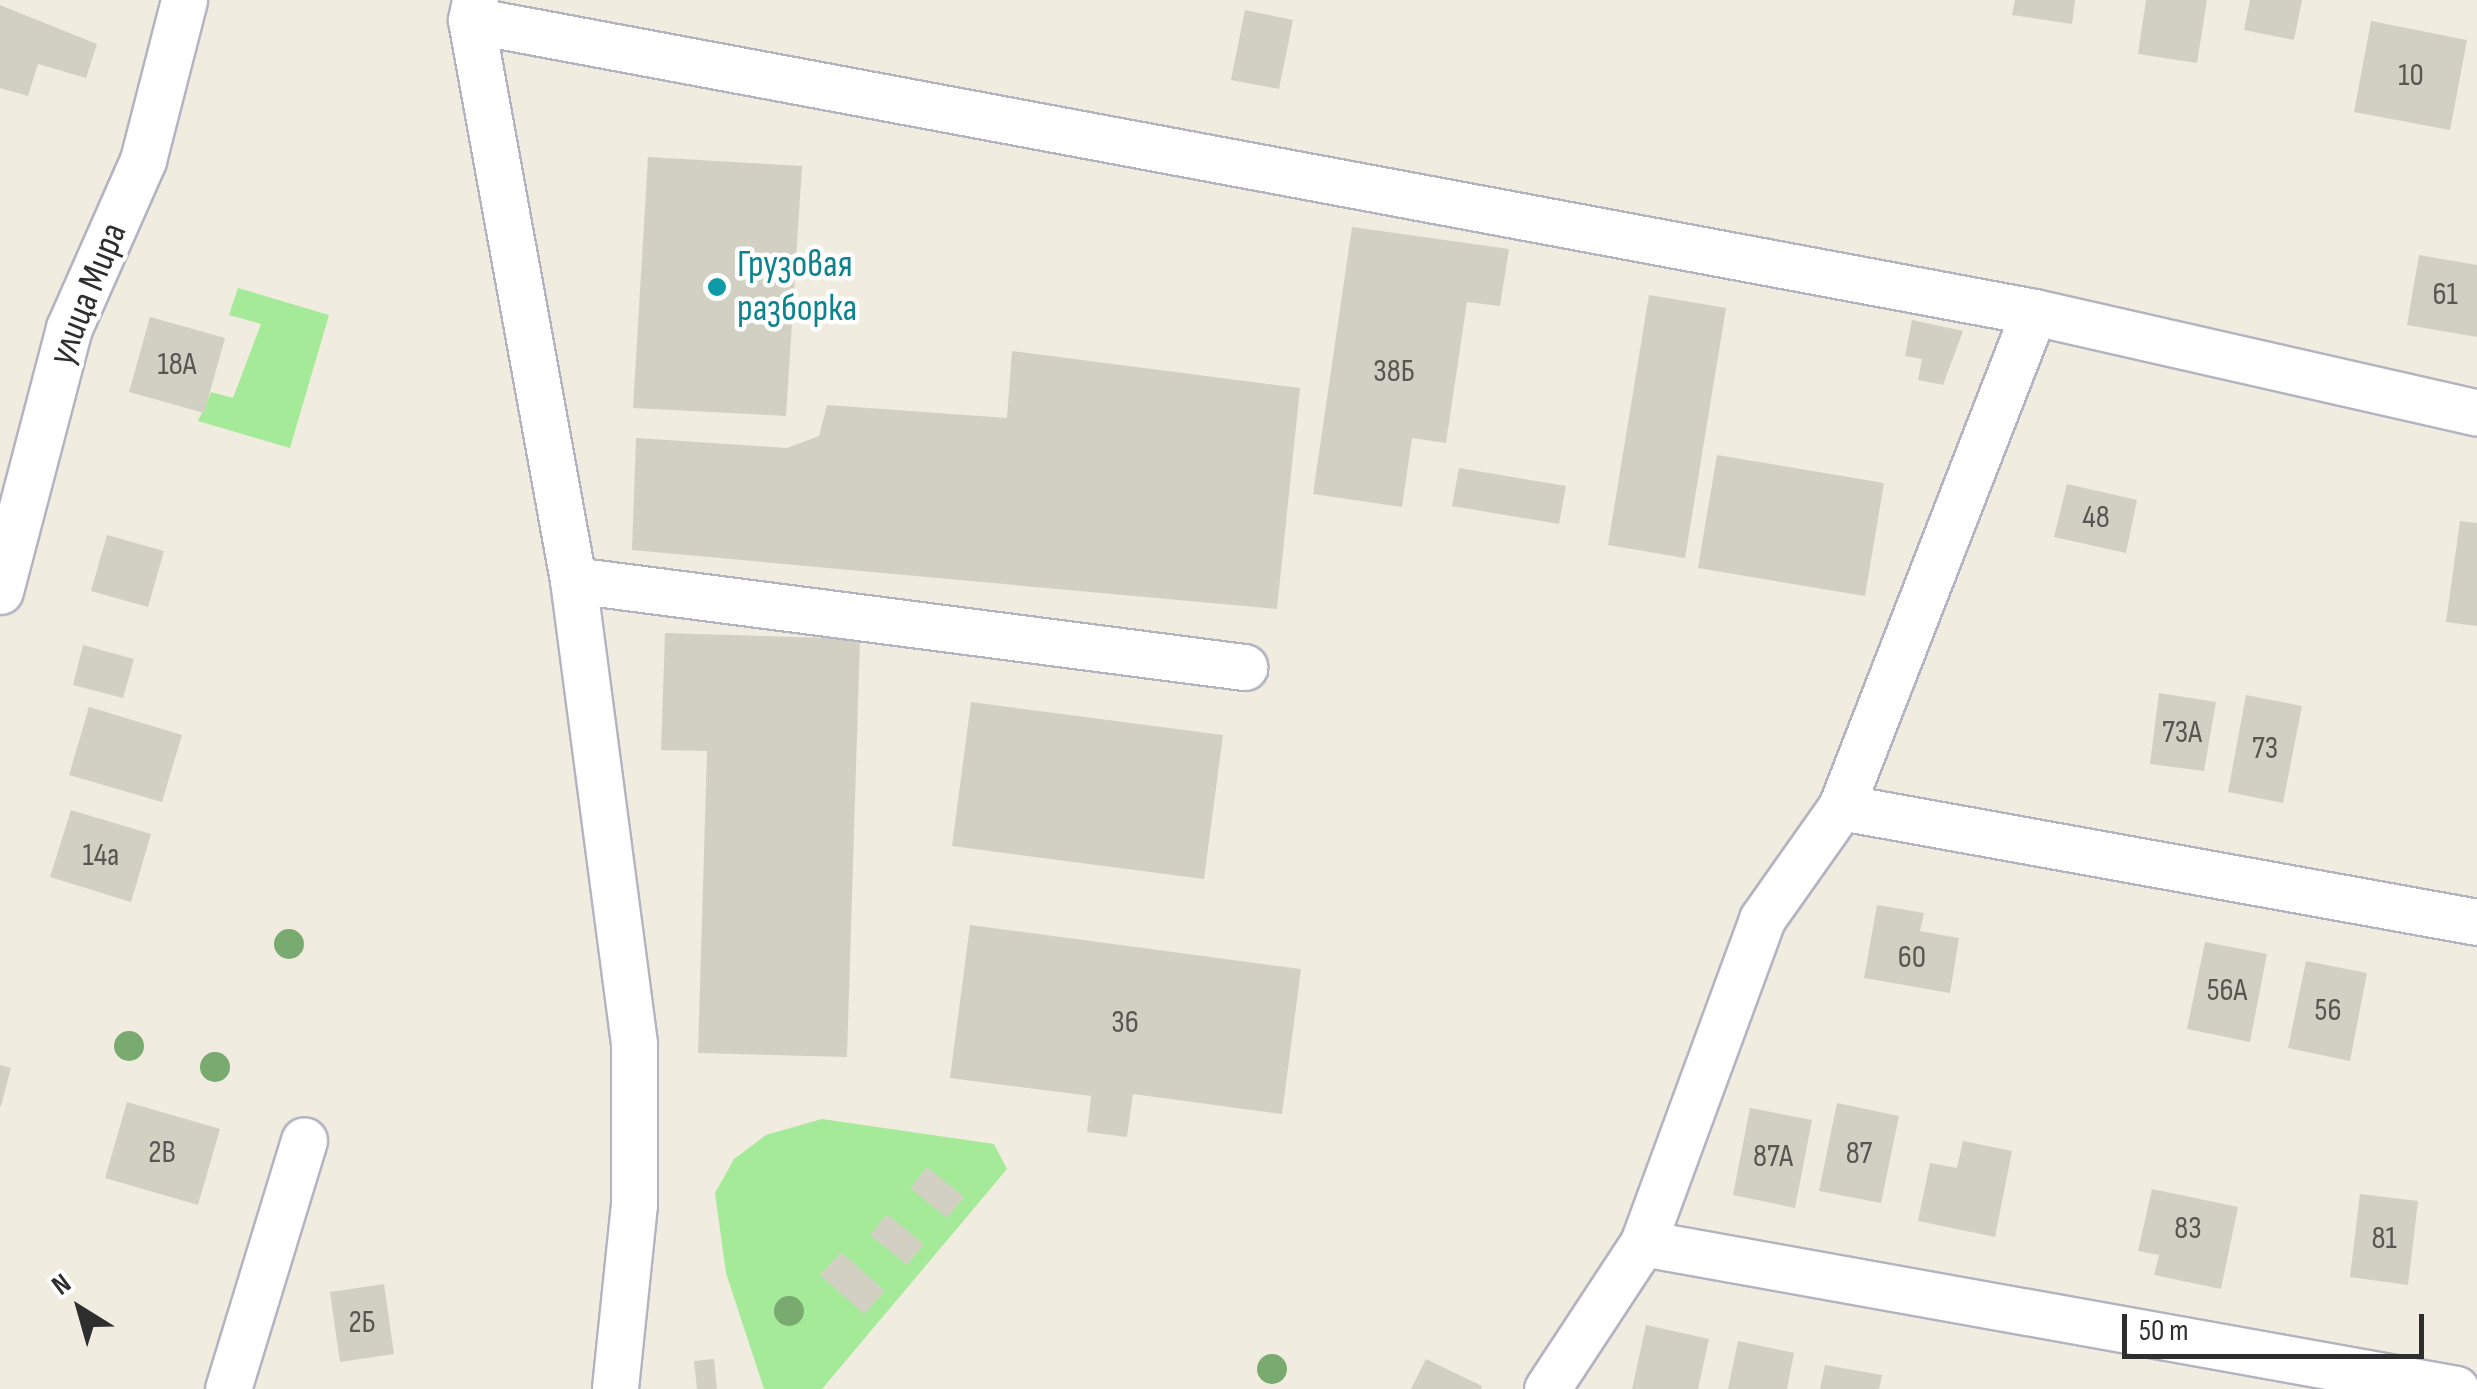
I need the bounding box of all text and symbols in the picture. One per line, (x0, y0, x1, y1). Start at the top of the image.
house number: 10 (2398, 57, 2424, 95)
street label: улица Мира (39, 216, 137, 372)
place label: Грузовая разборка (737, 242, 857, 332)
marker: Грузовая разборка (706, 276, 728, 298)
house number: 61 (2432, 276, 2458, 314)
house number: 18А (158, 346, 196, 384)
house number: 38Б (1373, 353, 1415, 391)
house number: 48 (2082, 499, 2110, 537)
house number: 73А (2162, 714, 2202, 752)
house number: 73 (2252, 730, 2278, 768)
house number: 14а (83, 837, 119, 875)
house number: 60 (1898, 939, 1926, 977)
house number: 56А (2207, 972, 2247, 1010)
house number: 56 (2315, 992, 2341, 1030)
house number: 36 (1111, 1004, 1139, 1042)
house number: 2В (148, 1134, 176, 1172)
house number: 87 (1846, 1135, 1872, 1173)
house number: 87А (1753, 1138, 1793, 1176)
house number: 83 (2174, 1210, 2202, 1248)
house number: 81 (2371, 1220, 2397, 1258)
north arrow (30, 1259, 130, 1359)
text: N (46, 1267, 78, 1302)
scale bar (2127, 1294, 2430, 1356)
house number: 2Б (348, 1304, 376, 1342)
text: 50 m (2139, 1313, 2188, 1349)

